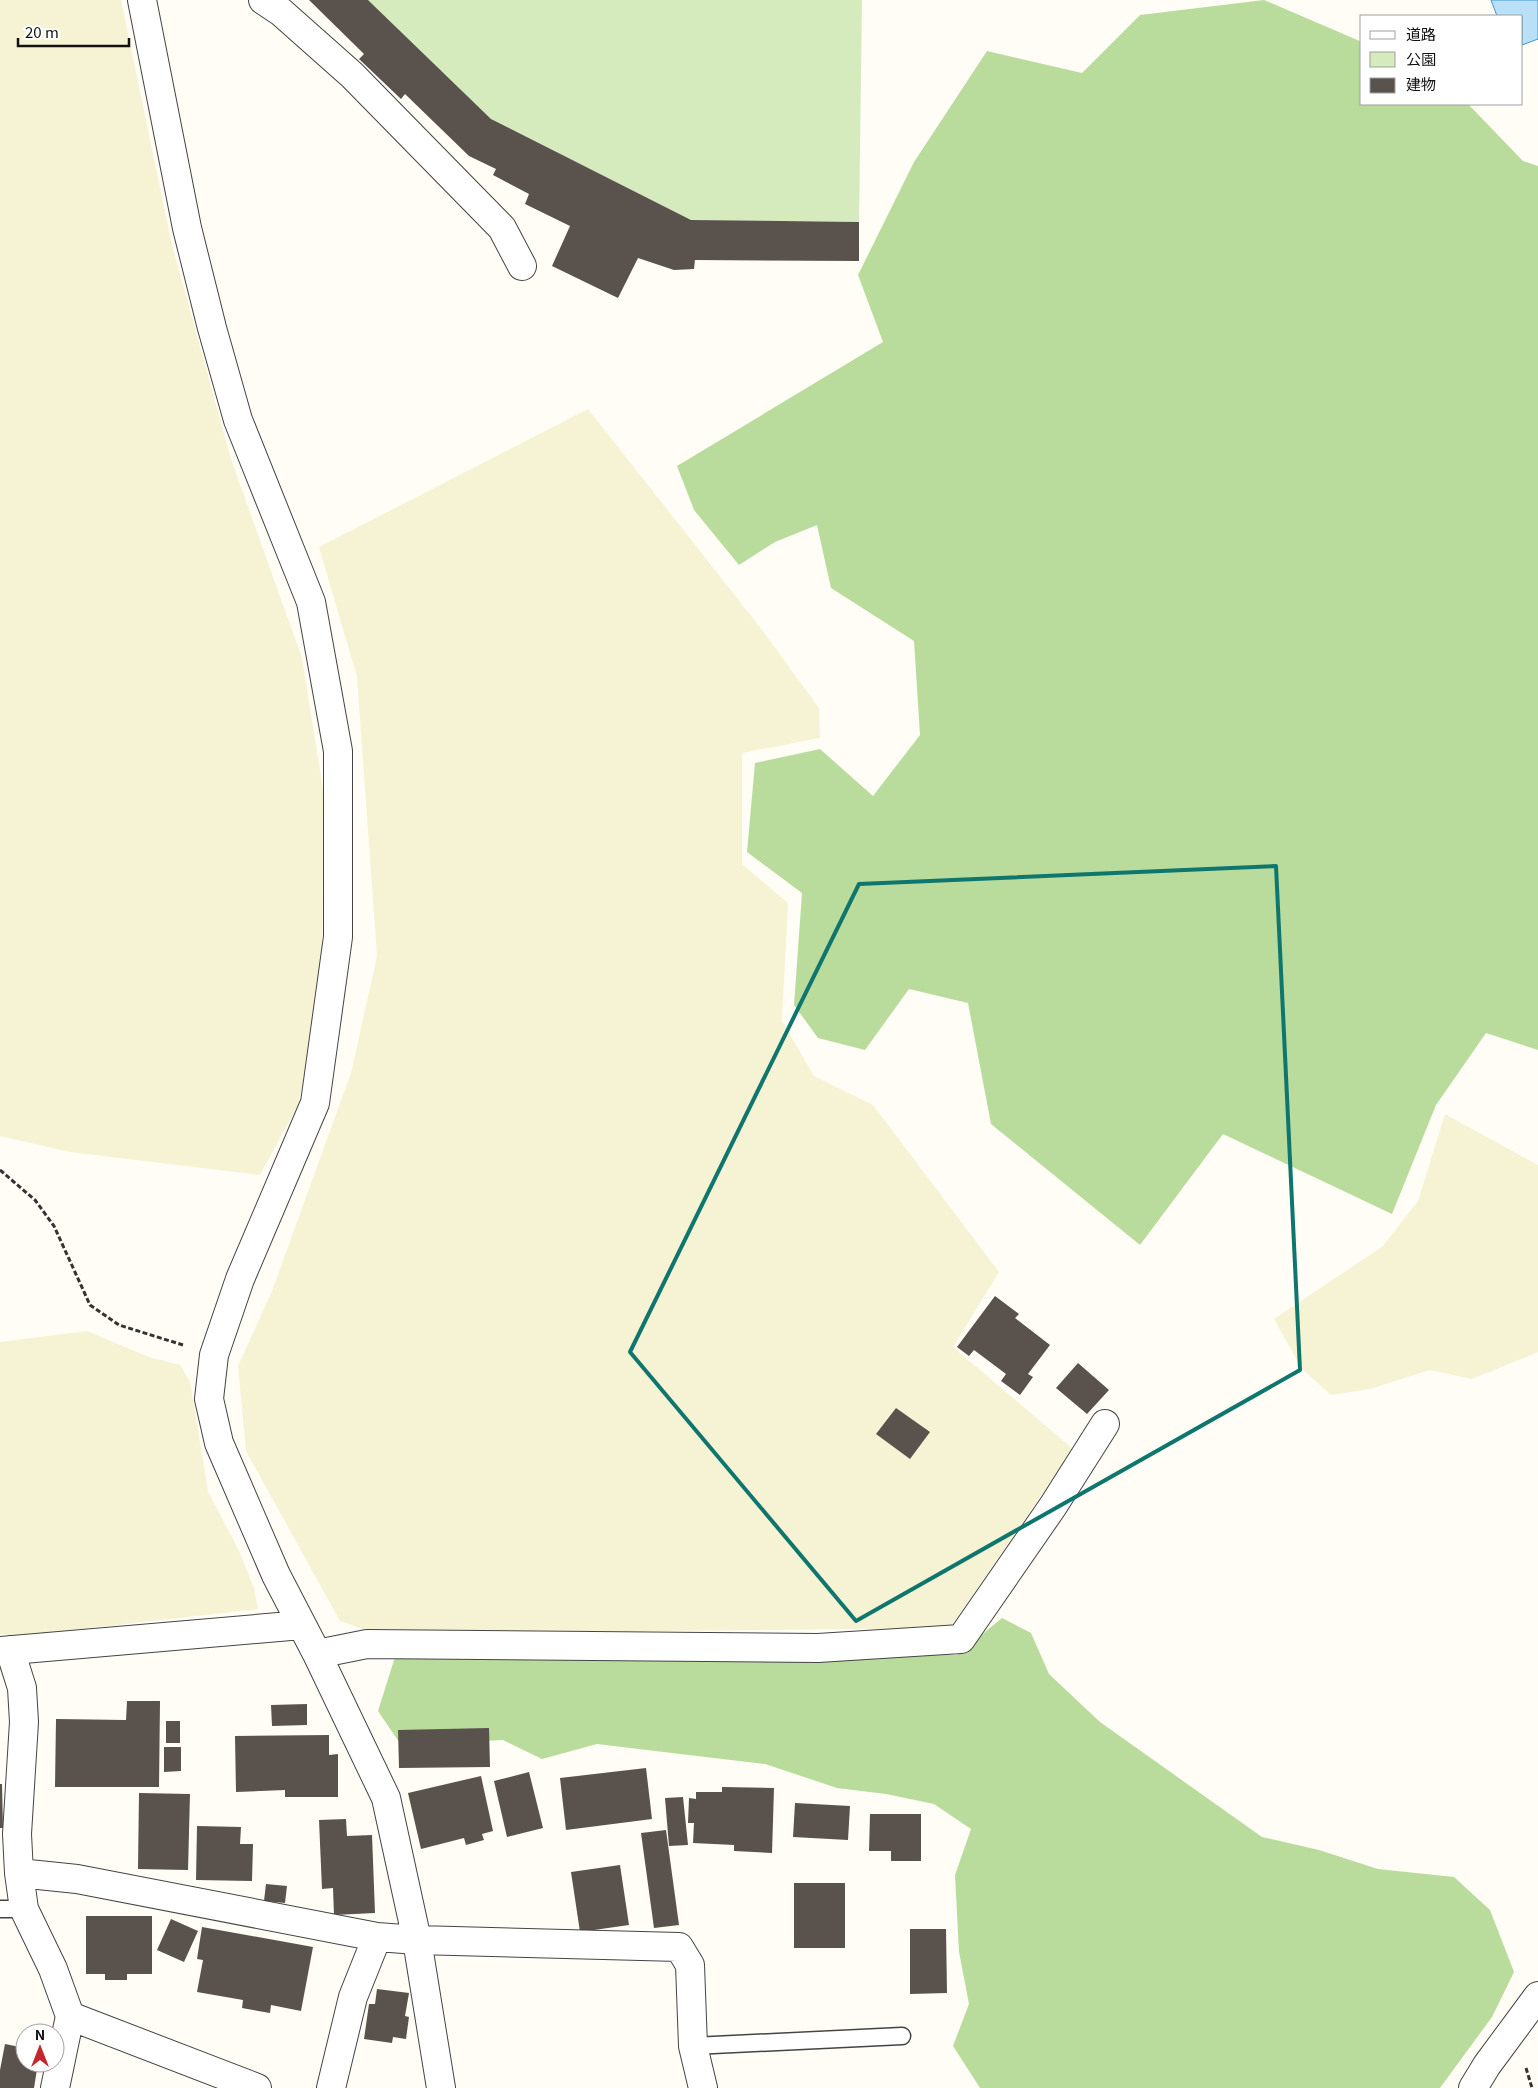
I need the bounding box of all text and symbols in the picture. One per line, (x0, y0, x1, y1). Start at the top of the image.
scale bar (18, 15, 129, 47)
legend (1360, 15, 1523, 105)
text: 20 m (25, 21, 59, 42)
text: 道路 (1406, 23, 1436, 44)
text: 公園 (1406, 48, 1436, 69)
text: 建物 (1406, 73, 1436, 94)
north arrow (15, 2023, 65, 2073)
text: N (35, 2024, 45, 2044)

